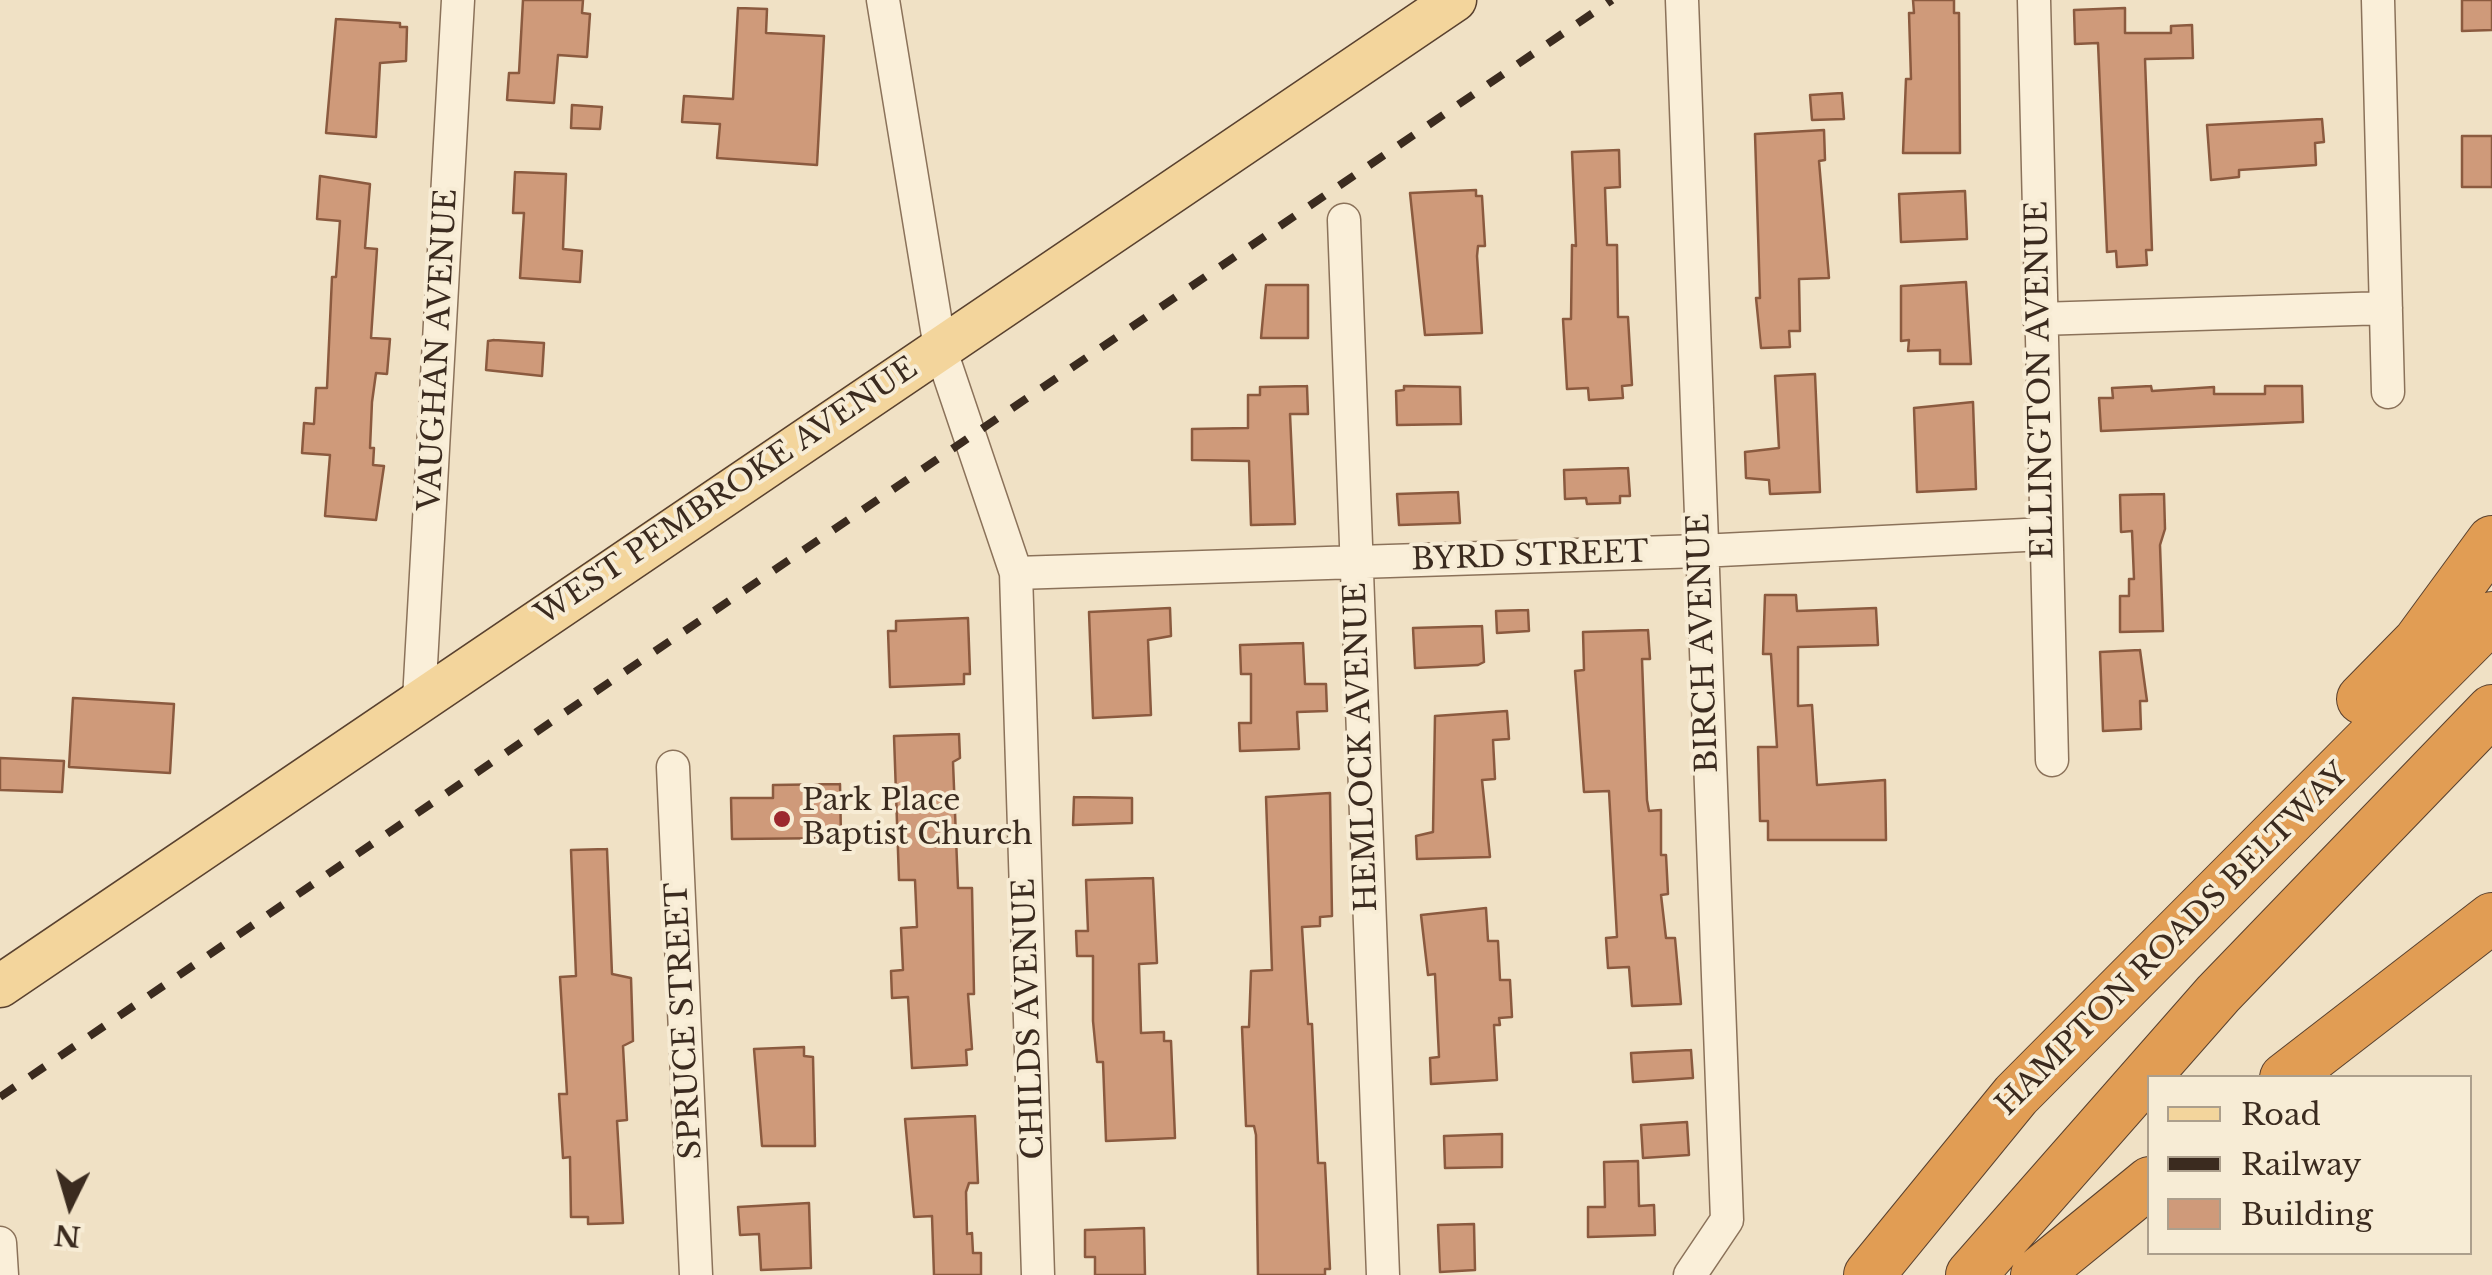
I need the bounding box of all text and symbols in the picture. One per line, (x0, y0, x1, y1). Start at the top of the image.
street label: VAUGHAN AVENUE (413, 188, 465, 512)
street label: ELLINGTON AVENUE (2020, 200, 2062, 560)
street label: WEST PEMBROKE AVENUE (529, 351, 925, 633)
street label: BIRCH AVENUE (1681, 513, 1727, 773)
street label: BYRD STREET (1411, 535, 1649, 579)
street label: HEMLOCK AVENUE (1338, 582, 1386, 912)
street label: HAMPTON ROADS BELTWAY (1989, 756, 2357, 1124)
place label: Park Place Baptist Church (802, 784, 1033, 854)
marker: Park Place Baptist Church (771, 808, 793, 830)
street label: CHILDS AVENUE (1007, 878, 1053, 1160)
street label: SPRUCE STREET (660, 882, 710, 1160)
legend (2147, 1075, 2472, 1255)
text: Road (2241, 1096, 2321, 1133)
text: Railway (2241, 1146, 2361, 1183)
north arrow (20, 1155, 120, 1255)
text: Building (2241, 1196, 2373, 1233)
text: N (53, 1217, 82, 1254)

